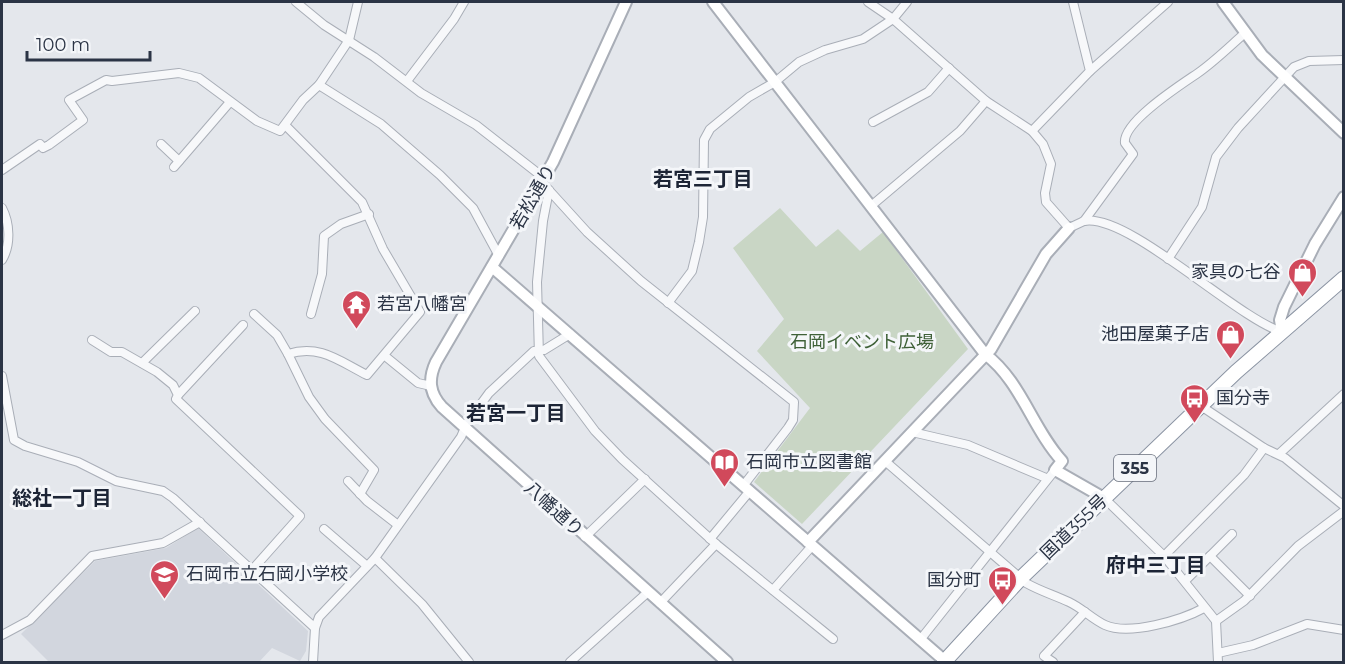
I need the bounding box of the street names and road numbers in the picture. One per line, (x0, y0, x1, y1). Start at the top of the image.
street label: 若松通り (505, 160, 561, 234)
road number: 355 (1114, 455, 1156, 481)
street label: 八幡通り (520, 477, 588, 541)
street label: 国道355号 (1036, 490, 1112, 564)

